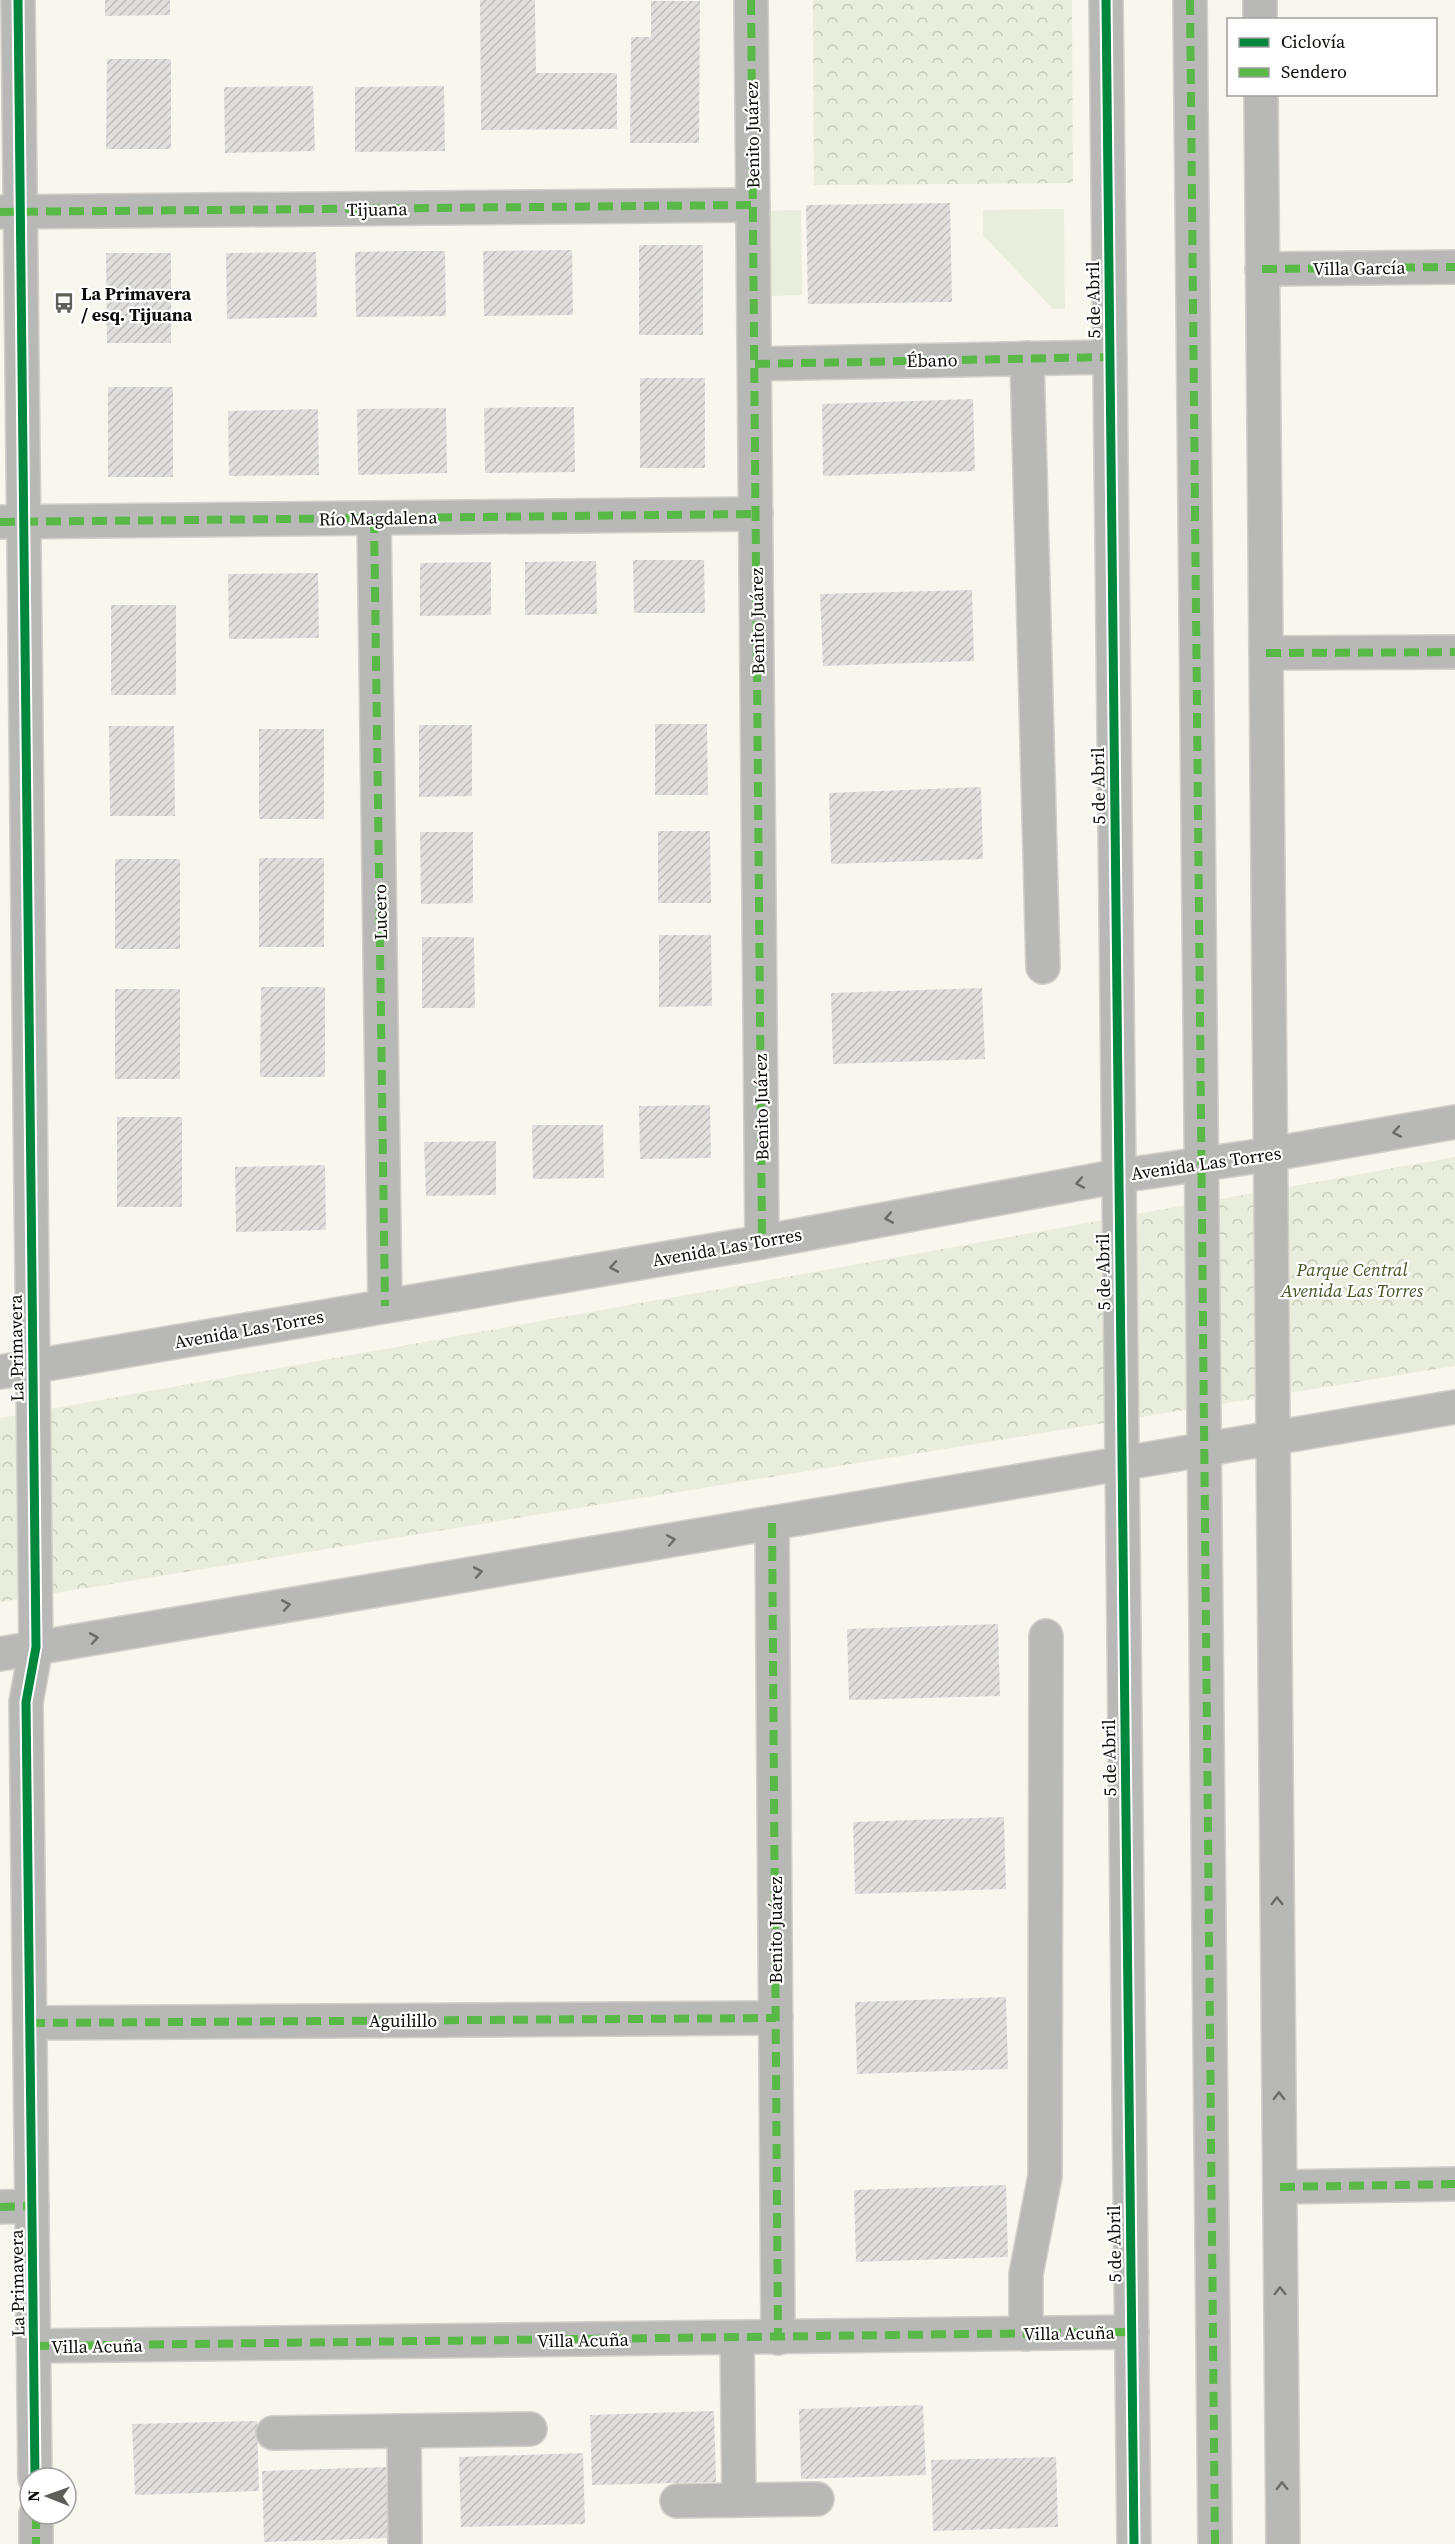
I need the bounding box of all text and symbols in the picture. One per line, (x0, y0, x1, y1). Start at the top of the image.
legend (1227, 18, 1437, 96)
text: Ciclovía (1281, 29, 1346, 54)
text: Sendero (1281, 59, 1347, 84)
street label: Benito Juárez (739, 81, 765, 189)
street label: Tijuana (346, 196, 408, 222)
street label: Villa García (1312, 255, 1407, 281)
street label: 5 de Abril (1080, 261, 1106, 339)
place label: La Primavera / esq. Tijuana (81, 281, 193, 327)
bus stop icon: La Primavera / esq. Tijuana (52, 291, 76, 315)
street label: Ébano (906, 347, 958, 373)
street label: Río Magdalena (318, 504, 439, 532)
street label: Benito Juárez (744, 567, 770, 675)
street label: 5 de Abril (1085, 747, 1111, 825)
street label: Lucero (367, 884, 393, 940)
street label: Benito Juárez (748, 1053, 774, 1161)
one-way arrow (1393, 1126, 1402, 1138)
street label: Avenida Las Torres (1129, 1140, 1283, 1186)
one-way arrow (1076, 1176, 1086, 1189)
one-way arrow (884, 1211, 894, 1224)
street label: Avenida Las Torres (650, 1222, 804, 1272)
street label: 5 de Abril (1090, 1233, 1116, 1311)
park label: Parque Central Avenida Las Torres (1280, 1257, 1423, 1303)
one-way arrow (609, 1260, 619, 1273)
street label: La Primavera (3, 1293, 29, 1402)
street label: Avenida Las Torres (172, 1304, 326, 1354)
one-way arrow (666, 1534, 675, 1546)
one-way arrow (473, 1566, 483, 1579)
one-way arrow (281, 1599, 291, 1611)
one-way arrow (89, 1632, 99, 1644)
street label: 5 de Abril (1096, 1719, 1122, 1797)
street label: Benito Juárez (763, 1876, 788, 1984)
one-way arrow (1271, 1896, 1284, 1905)
street label: Aguilillo (369, 2008, 437, 2033)
one-way arrow (1273, 2091, 1285, 2100)
street label: 5 de Abril (1101, 2205, 1127, 2283)
street label: La Primavera (4, 2228, 30, 2337)
one-way arrow (1274, 2286, 1287, 2295)
street label: Villa Acuña (1023, 2320, 1116, 2346)
street label: Villa Acuña (537, 2327, 630, 2353)
street label: Villa Acuña (51, 2333, 144, 2359)
north arrow (18, 2466, 78, 2526)
one-way arrow (1276, 2481, 1288, 2490)
text: N (22, 2489, 44, 2502)

